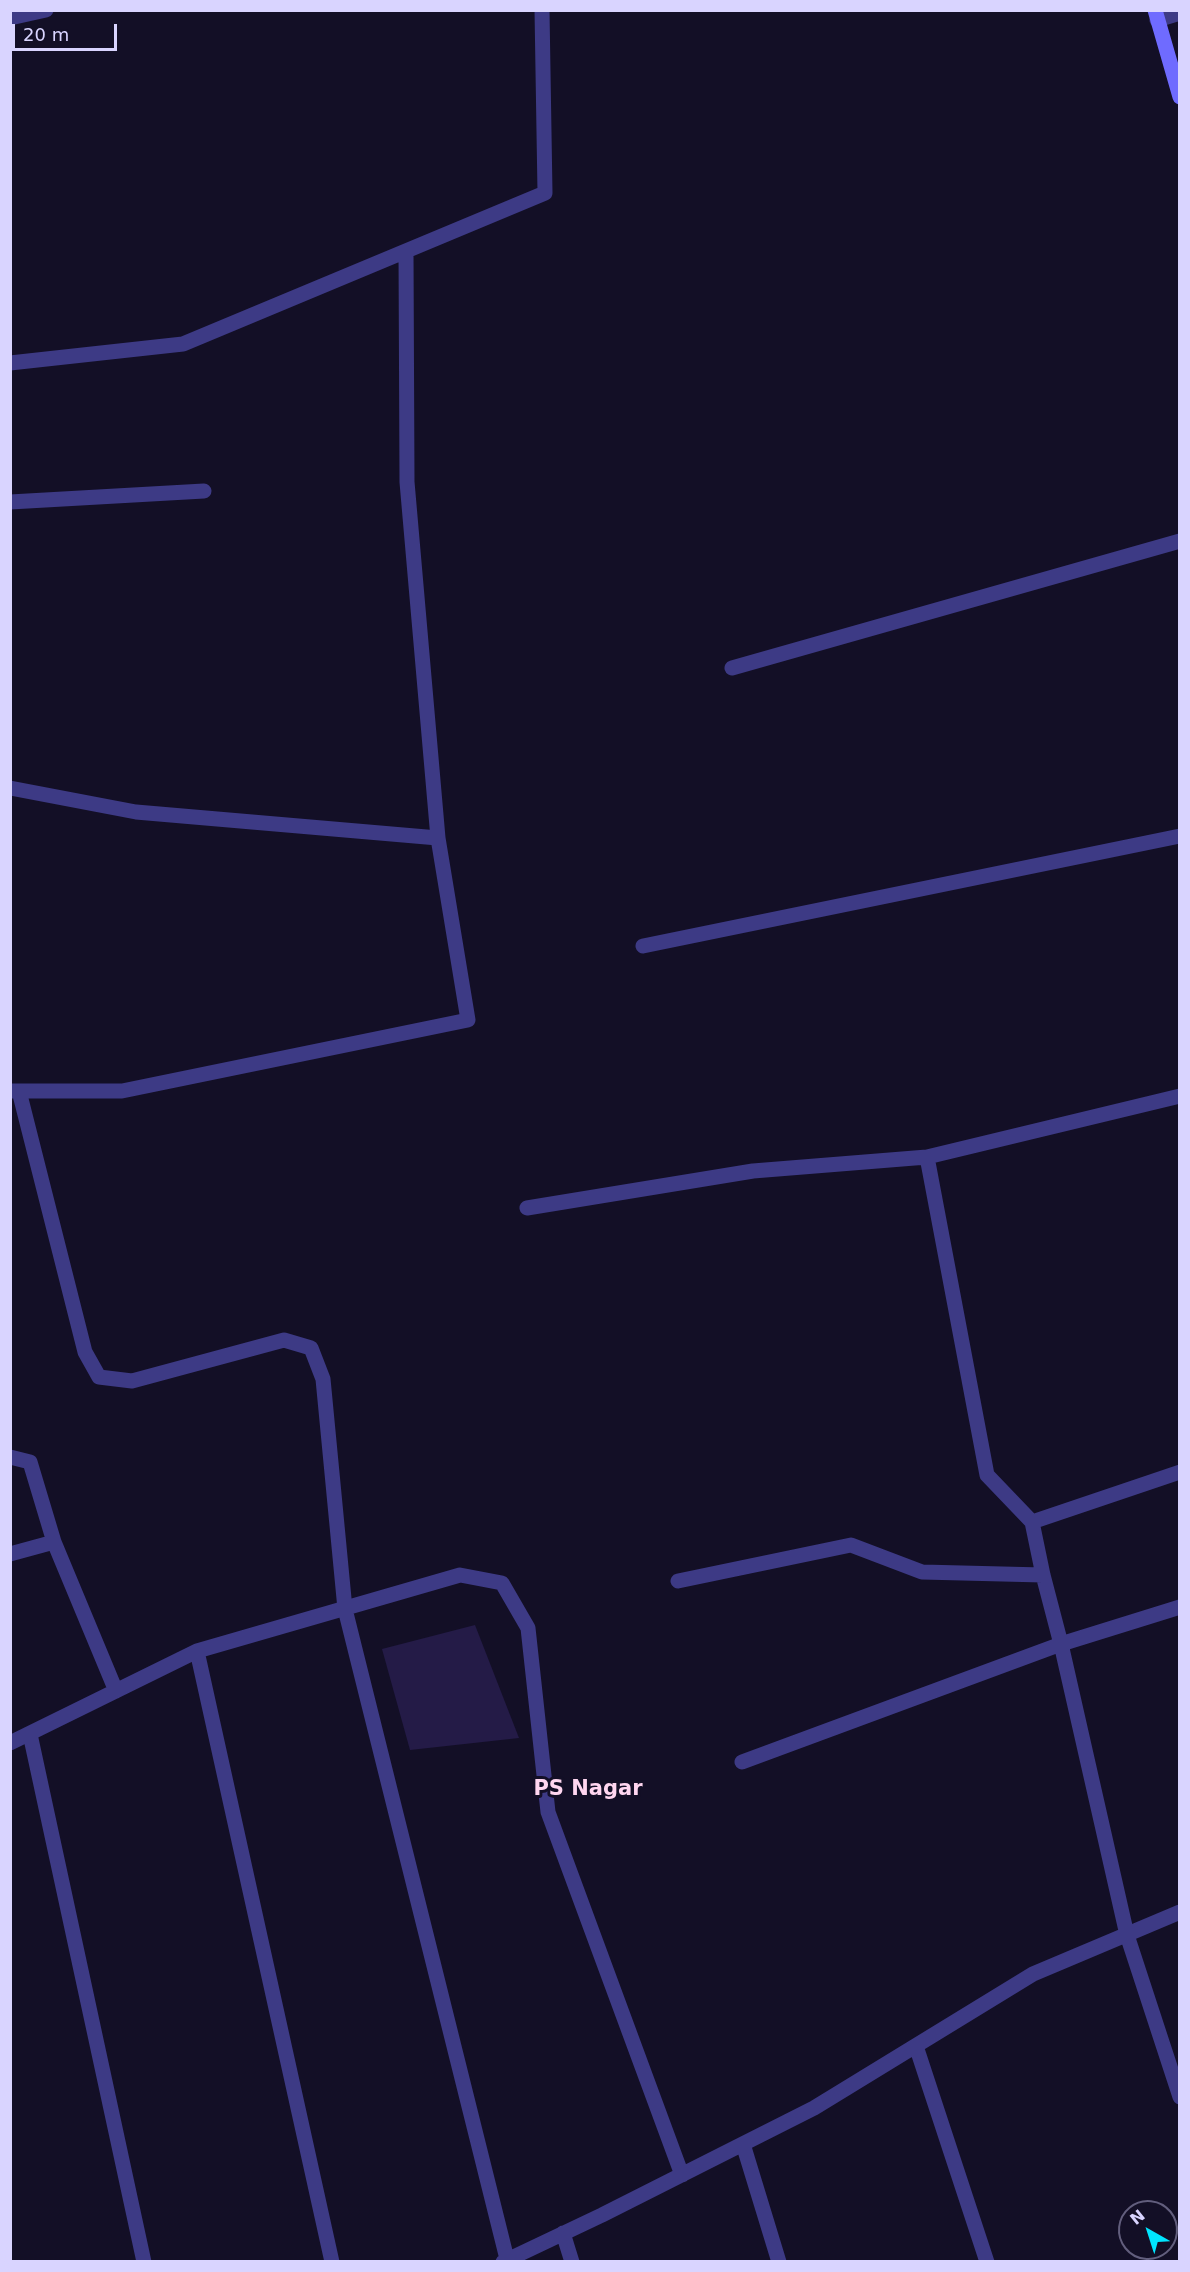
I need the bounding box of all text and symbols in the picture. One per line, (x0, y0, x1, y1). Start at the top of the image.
scale bar (15, 12, 120, 50)
text: 20 m (23, 24, 69, 45)
district label: PS Nagar (533, 1777, 643, 1803)
north arrow (1118, 2200, 1178, 2260)
text: N (1126, 2206, 1149, 2229)

